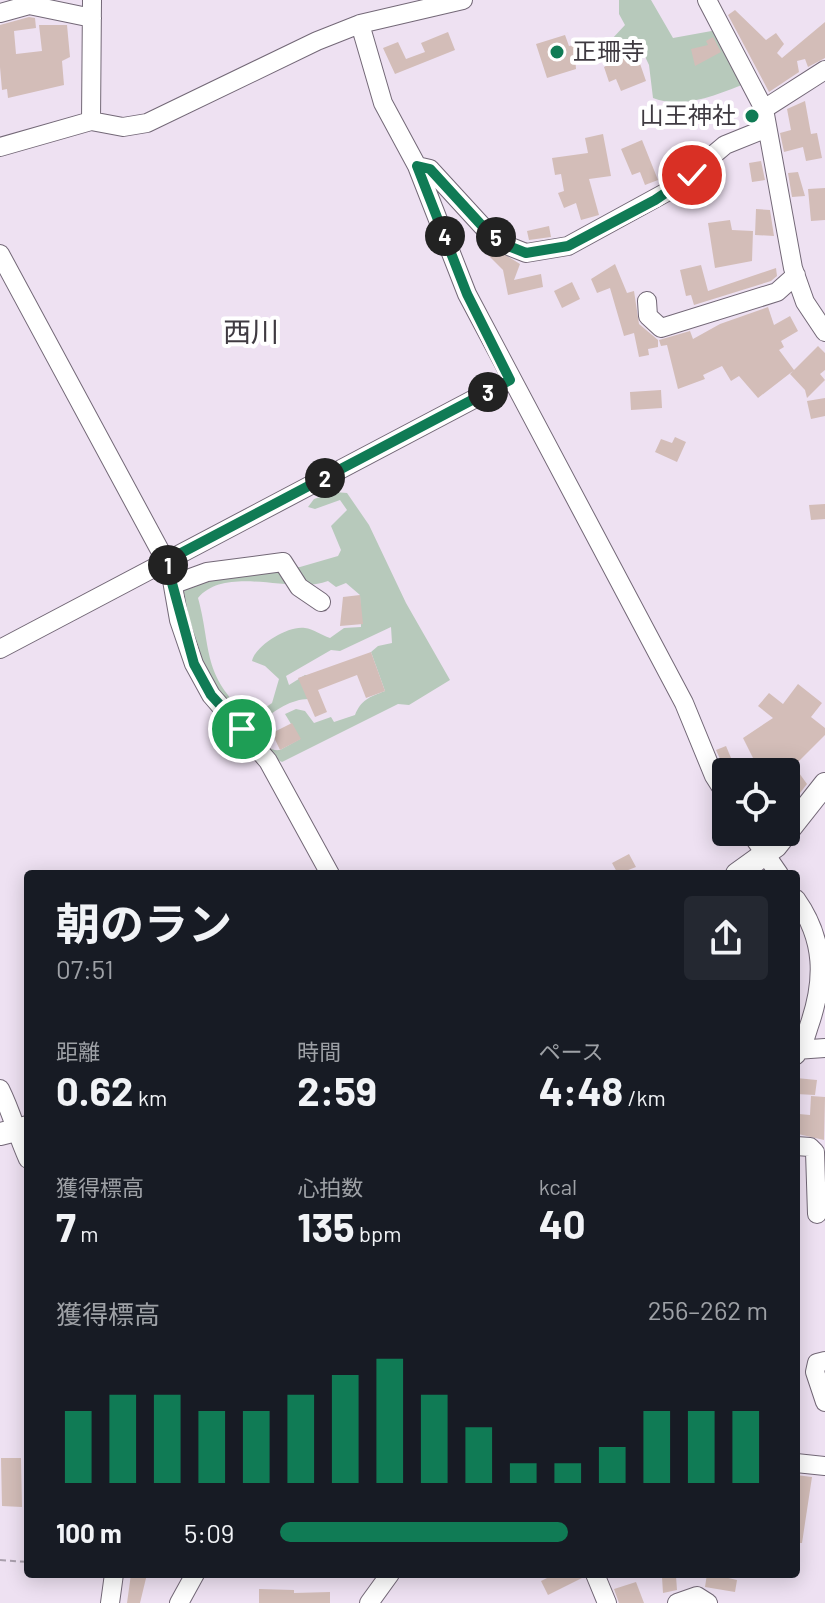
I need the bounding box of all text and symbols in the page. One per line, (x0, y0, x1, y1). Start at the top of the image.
place label: 正珊寺 (573, 36, 645, 65)
marker: 正珊寺 (548, 43, 566, 61)
place label: 山王神社 (640, 100, 736, 129)
marker: 山王神社 (743, 107, 761, 125)
pin (658, 141, 726, 209)
icon: check (670, 153, 714, 197)
pin: 4 (425, 216, 465, 256)
pin: 5 (476, 217, 516, 257)
text: 4 (438, 223, 452, 249)
text: 5 (490, 224, 502, 250)
district label: 西川 (223, 314, 279, 348)
pin: 3 (468, 372, 508, 412)
text: 3 (482, 379, 494, 405)
pin: 2 (305, 458, 345, 498)
text: 2 (319, 465, 331, 491)
pin: 1 (148, 545, 188, 585)
text: 1 (164, 552, 172, 578)
pin (208, 695, 276, 763)
icon: arrive (220, 707, 264, 751)
map controls (712, 758, 800, 846)
button: locate (712, 758, 800, 846)
text: 朝のラン (56, 896, 232, 949)
button: share (684, 896, 768, 980)
text: 07:51 (56, 953, 114, 984)
text: 距離 (56, 1038, 100, 1064)
text: 時間 (297, 1038, 341, 1064)
text: ペース (539, 1038, 604, 1064)
text: 0.62 (56, 1066, 133, 1114)
text: 2:59 (297, 1066, 377, 1114)
text: 4:48 (539, 1066, 623, 1114)
text: km (133, 1084, 167, 1110)
text: /km (623, 1084, 666, 1110)
text: kcal (539, 1173, 577, 1199)
text: 獲得標高 (56, 1174, 144, 1200)
text: 心拍数 (297, 1174, 363, 1200)
text: 40 (539, 1199, 586, 1247)
text: 7 (56, 1202, 76, 1250)
text: 135 (297, 1202, 355, 1250)
text: m (76, 1220, 98, 1246)
text: bpm (355, 1220, 401, 1246)
text: 256–262 m (648, 1294, 768, 1325)
text: 獲得標高 (56, 1298, 160, 1329)
text: 100 m (56, 1517, 122, 1548)
text: 5:09 (184, 1517, 234, 1548)

